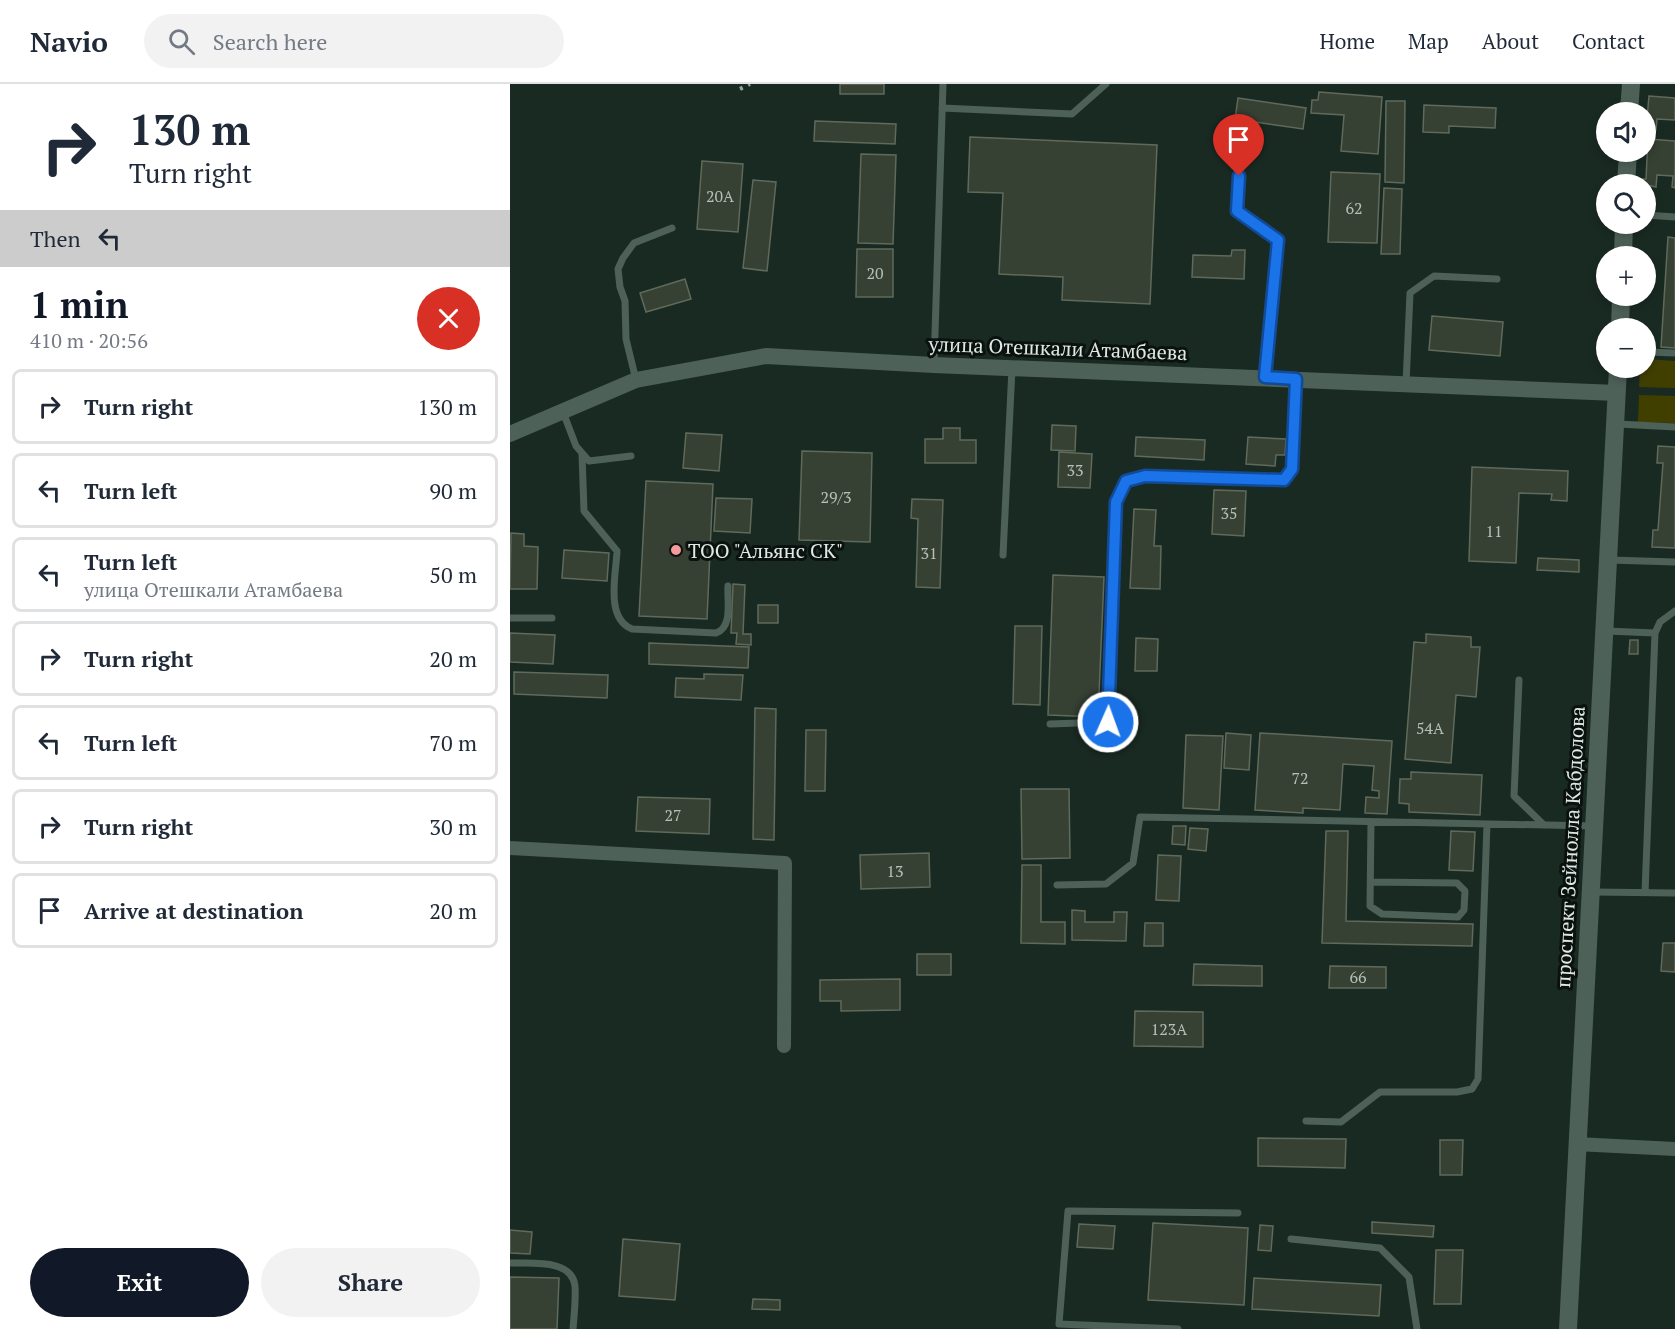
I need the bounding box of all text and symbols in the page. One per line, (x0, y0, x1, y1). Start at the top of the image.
search box (144, 14, 564, 68)
text: Navio (30, 23, 108, 60)
icon: search (165, 25, 198, 58)
text: Search here (213, 27, 327, 56)
text: Home (1319, 27, 1375, 55)
text: Map (1408, 27, 1449, 55)
text: About (1482, 27, 1539, 55)
text: Contact (1572, 27, 1645, 55)
text: 130 m (129, 101, 250, 157)
map controls (1596, 102, 1656, 378)
button: sound (1596, 102, 1656, 162)
icon: right (30, 108, 108, 186)
pin (1213, 114, 1264, 176)
icon: arrive (1222, 123, 1255, 156)
text: Turn right (129, 155, 252, 191)
button: search (1596, 174, 1656, 234)
house number: 20А (706, 185, 734, 207)
house number: 62 (1345, 197, 1363, 219)
icon: left (93, 222, 126, 255)
text: Then (30, 224, 81, 253)
button: + (1596, 246, 1656, 306)
house number: 20 (866, 262, 884, 284)
text: 1 min (30, 281, 128, 328)
button: close (417, 287, 480, 350)
button: − (1596, 318, 1656, 378)
text: 410 m · 20:56 (30, 327, 148, 354)
street label: улица Отешкали Атамбаева (927, 330, 1188, 366)
icon: right (33, 390, 66, 423)
text: Turn right (84, 392, 193, 421)
text: 130 m (417, 392, 477, 421)
house number: 33 (1066, 459, 1084, 481)
icon: left (33, 474, 66, 507)
text: Turn left (84, 476, 177, 505)
text: 90 m (429, 476, 477, 505)
house number: 29/3 (820, 486, 852, 508)
house number: 35 (1220, 502, 1238, 524)
house number: 11 (1485, 520, 1503, 542)
place label: ТОО "Альянс СК" (688, 537, 843, 564)
house number: 31 (920, 542, 938, 564)
marker: ТОО "Альянс СК" (669, 543, 683, 557)
text: Turn left (84, 547, 177, 576)
icon: left (33, 558, 66, 591)
text: 50 m (429, 560, 477, 589)
text: улица Отешкали Атамбаева (84, 576, 343, 603)
icon: right (33, 642, 66, 675)
text: Turn right (84, 644, 193, 673)
text: 20 m (429, 644, 477, 673)
position arrow (1076, 690, 1140, 754)
street label: проспект Зейнолла Кабдолова (1549, 705, 1591, 989)
house number: 54А (1416, 717, 1444, 739)
icon: left (33, 726, 66, 759)
text: Turn left (84, 728, 177, 757)
text: 70 m (429, 728, 477, 757)
house number: 72 (1291, 767, 1309, 789)
house number: 27 (664, 804, 682, 826)
icon: right (33, 810, 66, 843)
text: Turn right (84, 812, 193, 841)
text: 30 m (429, 812, 477, 841)
house number: 13 (886, 860, 904, 882)
icon: arrive (33, 894, 66, 927)
text: Arrive at destination (84, 896, 303, 925)
text: 20 m (429, 896, 477, 925)
house number: 66 (1349, 966, 1367, 988)
house number: 123А (1151, 1018, 1187, 1040)
button: Exit (30, 1248, 249, 1317)
button: Share (261, 1248, 480, 1317)

